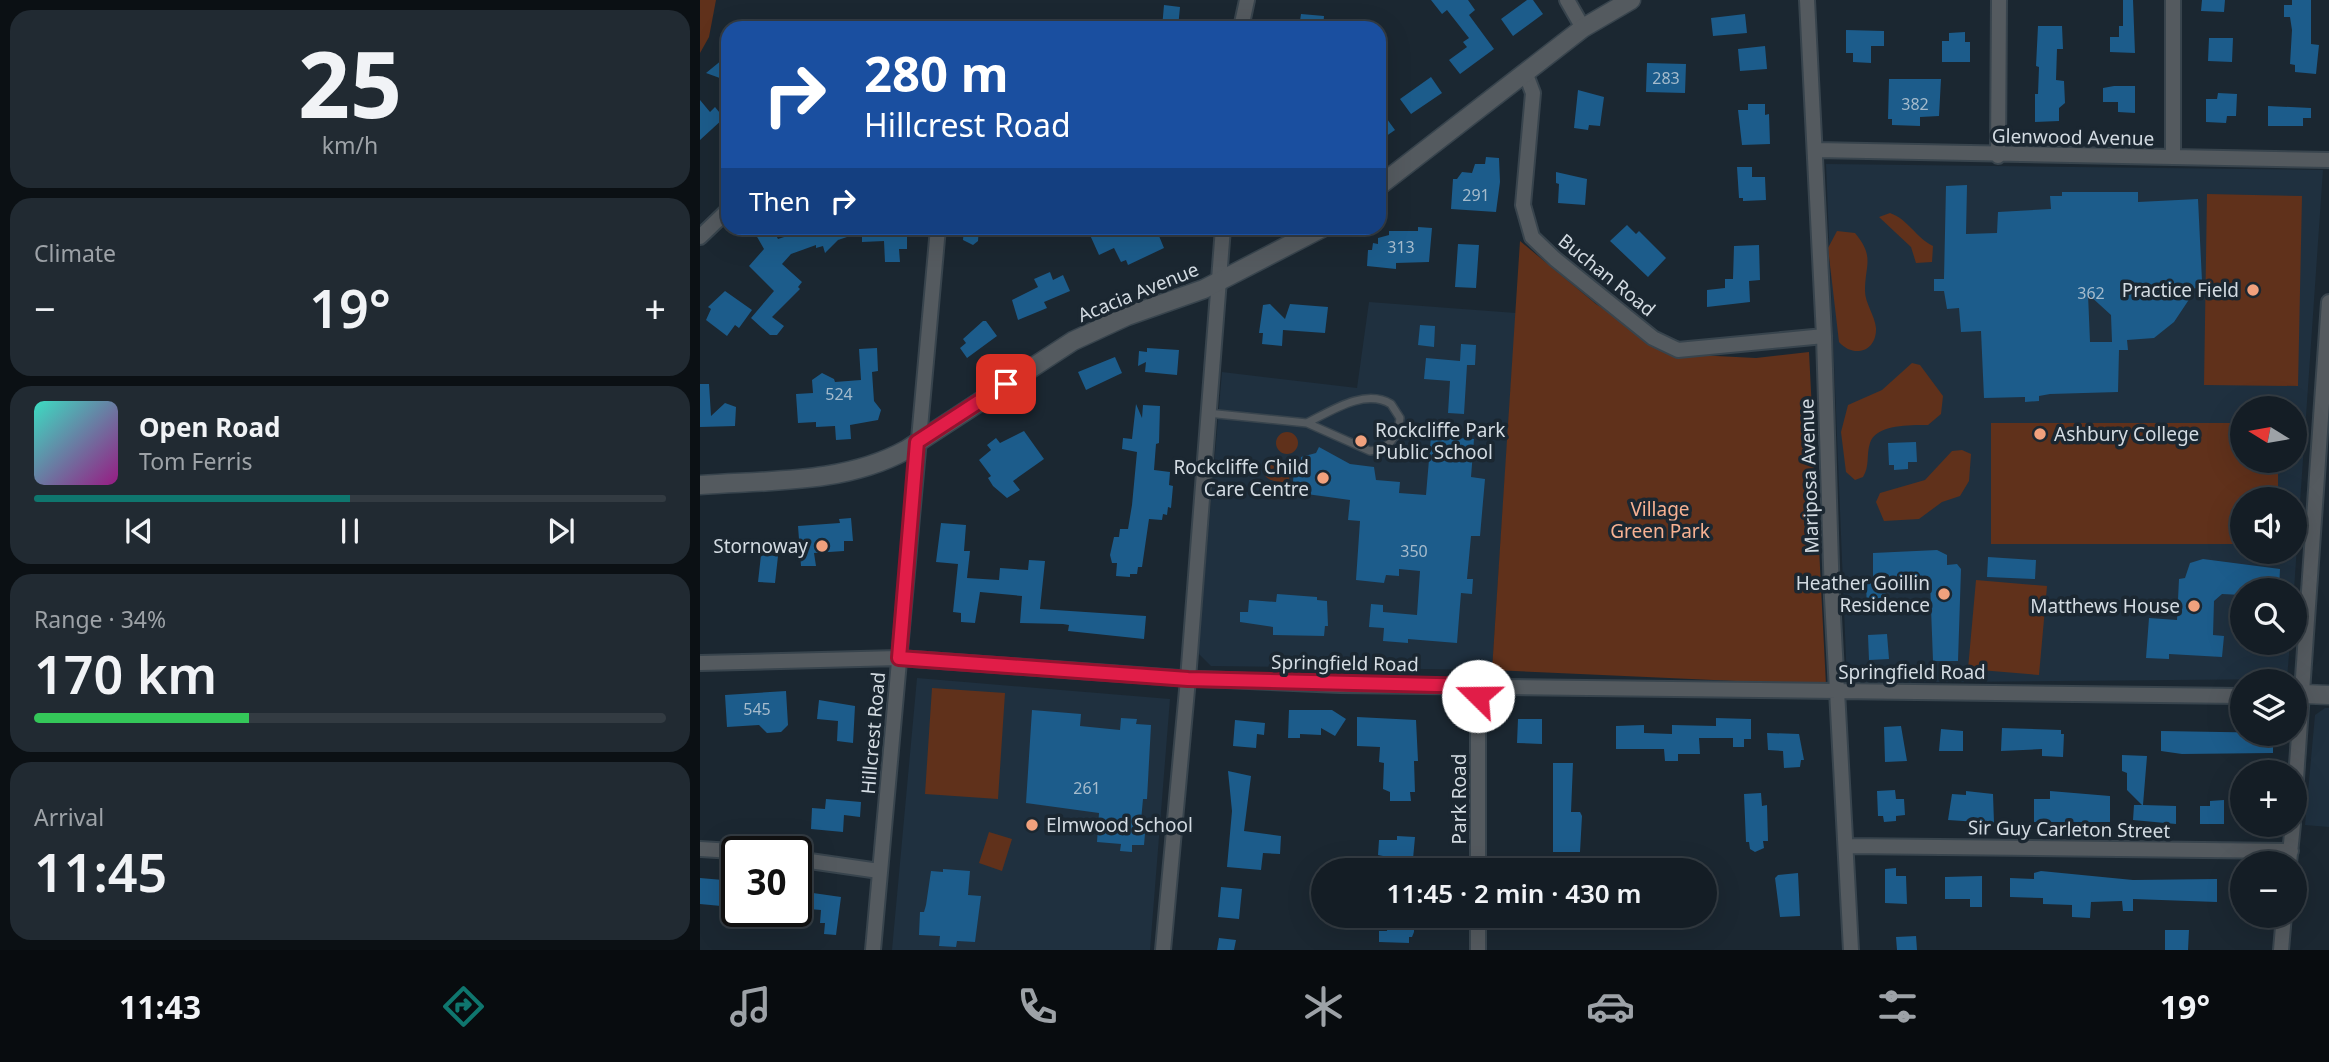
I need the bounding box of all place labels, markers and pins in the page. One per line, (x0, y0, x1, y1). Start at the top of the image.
place label: Practice Field (2122, 277, 2239, 303)
marker: Practice Field (2245, 282, 2261, 298)
pin (976, 354, 1036, 414)
place label: Rockcliffe Park Public School (1375, 417, 1505, 465)
place label: Ashbury College (2054, 421, 2199, 447)
marker: Ashbury College (2032, 426, 2048, 442)
marker: Rockcliffe Park Public School (1353, 433, 1369, 449)
place label: Rockcliffe Child Care Centre (1174, 454, 1309, 502)
marker: Rockcliffe Child Care Centre (1315, 470, 1331, 486)
place label: Stornoway (713, 533, 808, 559)
marker: Stornoway (814, 538, 830, 554)
place label: Heather Goillin Residence (1796, 570, 1930, 618)
marker: Heather Goillin Residence (1936, 586, 1952, 602)
place label: Matthews House (2030, 593, 2180, 619)
marker: Matthews House (2186, 598, 2202, 614)
place label: Elmwood School (1046, 812, 1193, 838)
marker: Elmwood School (1024, 817, 1040, 833)

